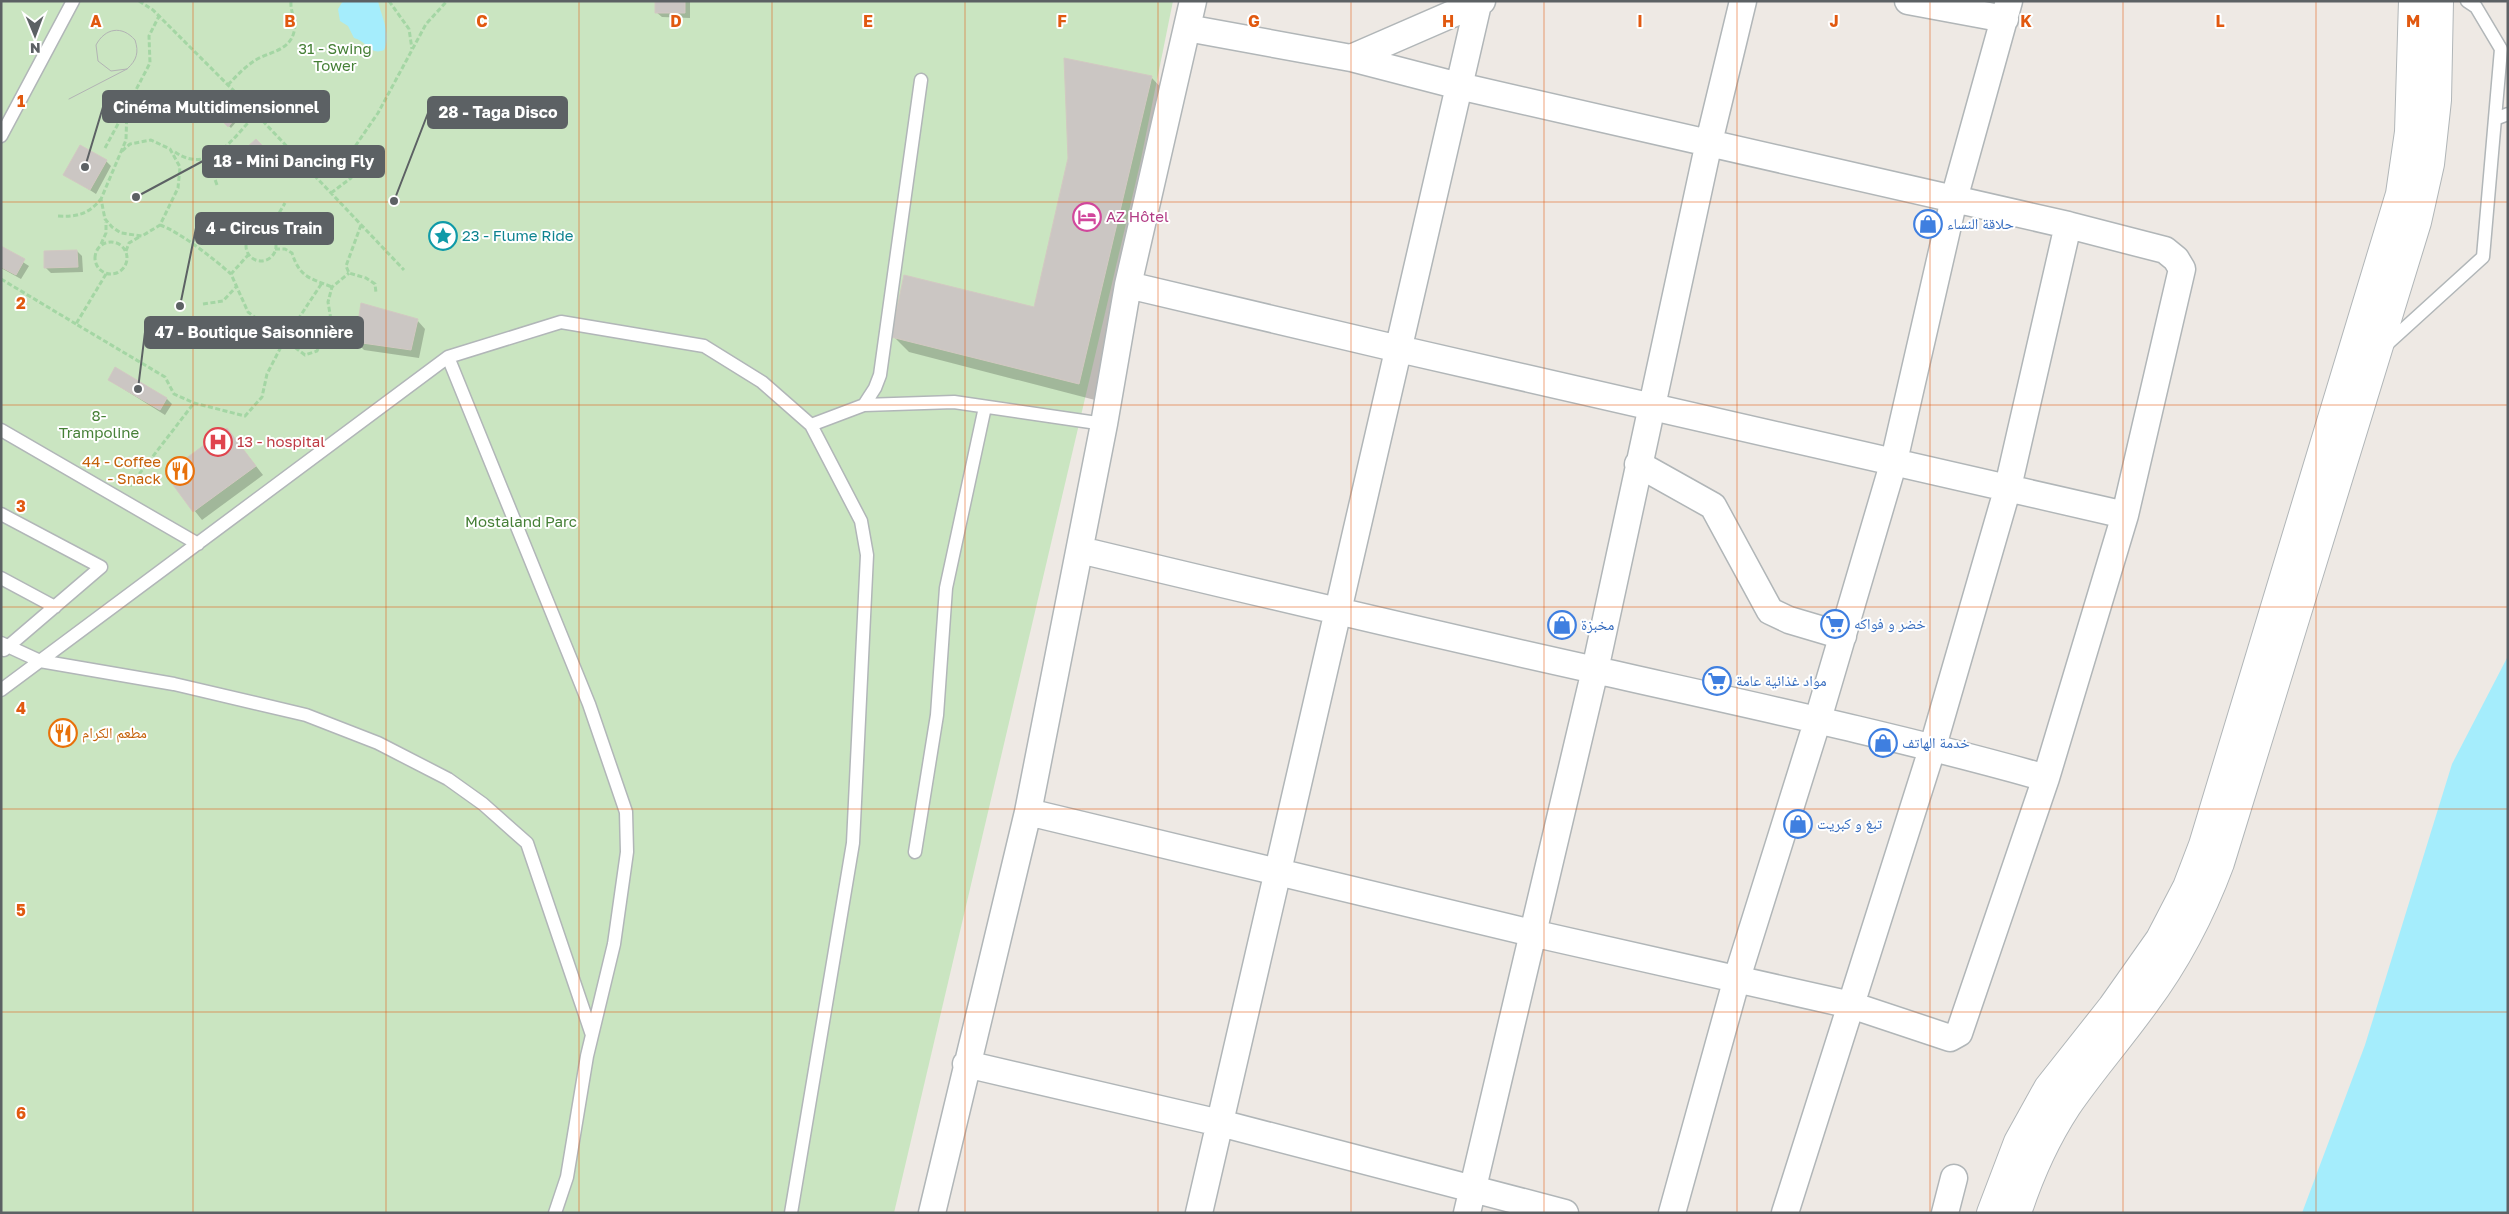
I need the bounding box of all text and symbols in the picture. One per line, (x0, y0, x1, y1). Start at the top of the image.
north arrow (10, 10, 60, 60)
text: A (90, 11, 102, 31)
text: B (284, 11, 296, 31)
text: C (476, 11, 488, 31)
text: D (670, 11, 682, 31)
text: E (863, 11, 873, 31)
text: F (1057, 11, 1067, 31)
text: G (1248, 11, 1260, 31)
text: H (1442, 11, 1454, 31)
text: I (1637, 11, 1643, 31)
text: J (1829, 11, 1839, 31)
text: K (2020, 11, 2032, 31)
text: L (2215, 11, 2225, 31)
text: M (2406, 11, 2420, 31)
park label: 31 - Swing Tower (298, 39, 372, 74)
text: N (30, 40, 41, 57)
text: 1 (17, 91, 25, 111)
callout: Cinéma Multidimensionnel (103, 91, 329, 122)
text: Cinéma Multidimensionnel (113, 97, 320, 117)
callout: 28 - Taga Disco (428, 97, 567, 128)
text: 28 - Taga Disco (438, 102, 558, 122)
callout: 18 - Mini Dancing Fly (203, 146, 384, 177)
text: 18 - Mini Dancing Fly (214, 151, 375, 171)
hotel icon: AZ Hôtel (1072, 202, 1102, 232)
place label: AZ Hôtel (1106, 207, 1169, 225)
shop icon: حلاقة النساء (1913, 209, 1943, 239)
callout: 4 - Circus Train (196, 213, 333, 244)
place label: حلاقة النساء (1947, 214, 2014, 232)
text: 4 - Circus Train (206, 218, 322, 238)
place icon: 23 - Flume Ride (428, 221, 458, 251)
place label: 23 - Flume Ride (462, 226, 574, 244)
text: 2 (16, 293, 26, 313)
callout: 47 - Boutique Saisonnière (145, 317, 363, 348)
text: 47 - Boutique Saisonnière (155, 322, 353, 342)
park label: 8- Trampoline (59, 406, 139, 441)
hospital icon: 13 - hospital (203, 427, 233, 457)
place label: 13 - hospital (237, 432, 325, 450)
place label: 44 - Coffee - Snack (82, 452, 162, 487)
restaurant icon: 44 - Coffee - Snack (165, 456, 195, 486)
text: 3 (16, 496, 26, 516)
park label: Mostaland Parc (465, 512, 577, 530)
supermarket icon: خضر و فواكه (1820, 609, 1850, 639)
shop icon: مخبزة (1547, 610, 1577, 640)
place label: خضر و فواكه (1854, 614, 1926, 633)
place label: مخبزة (1581, 615, 1615, 634)
supermarket icon: مواد غذائية عامة (1702, 666, 1732, 696)
place label: مواد غذائية عامة (1736, 671, 1827, 690)
text: 4 (16, 698, 26, 718)
restaurant icon: مطعم الكرام (48, 718, 78, 748)
place label: مطعم الكرام (82, 723, 147, 743)
shop icon: خدمة الهاتف (1868, 728, 1898, 758)
place label: خدمة الهاتف (1902, 733, 1970, 752)
shop icon: تبغ و كبريت (1783, 809, 1813, 839)
place label: تبغ و كبريت (1817, 814, 1883, 834)
text: 5 (16, 900, 26, 920)
text: 6 (16, 1103, 26, 1123)

